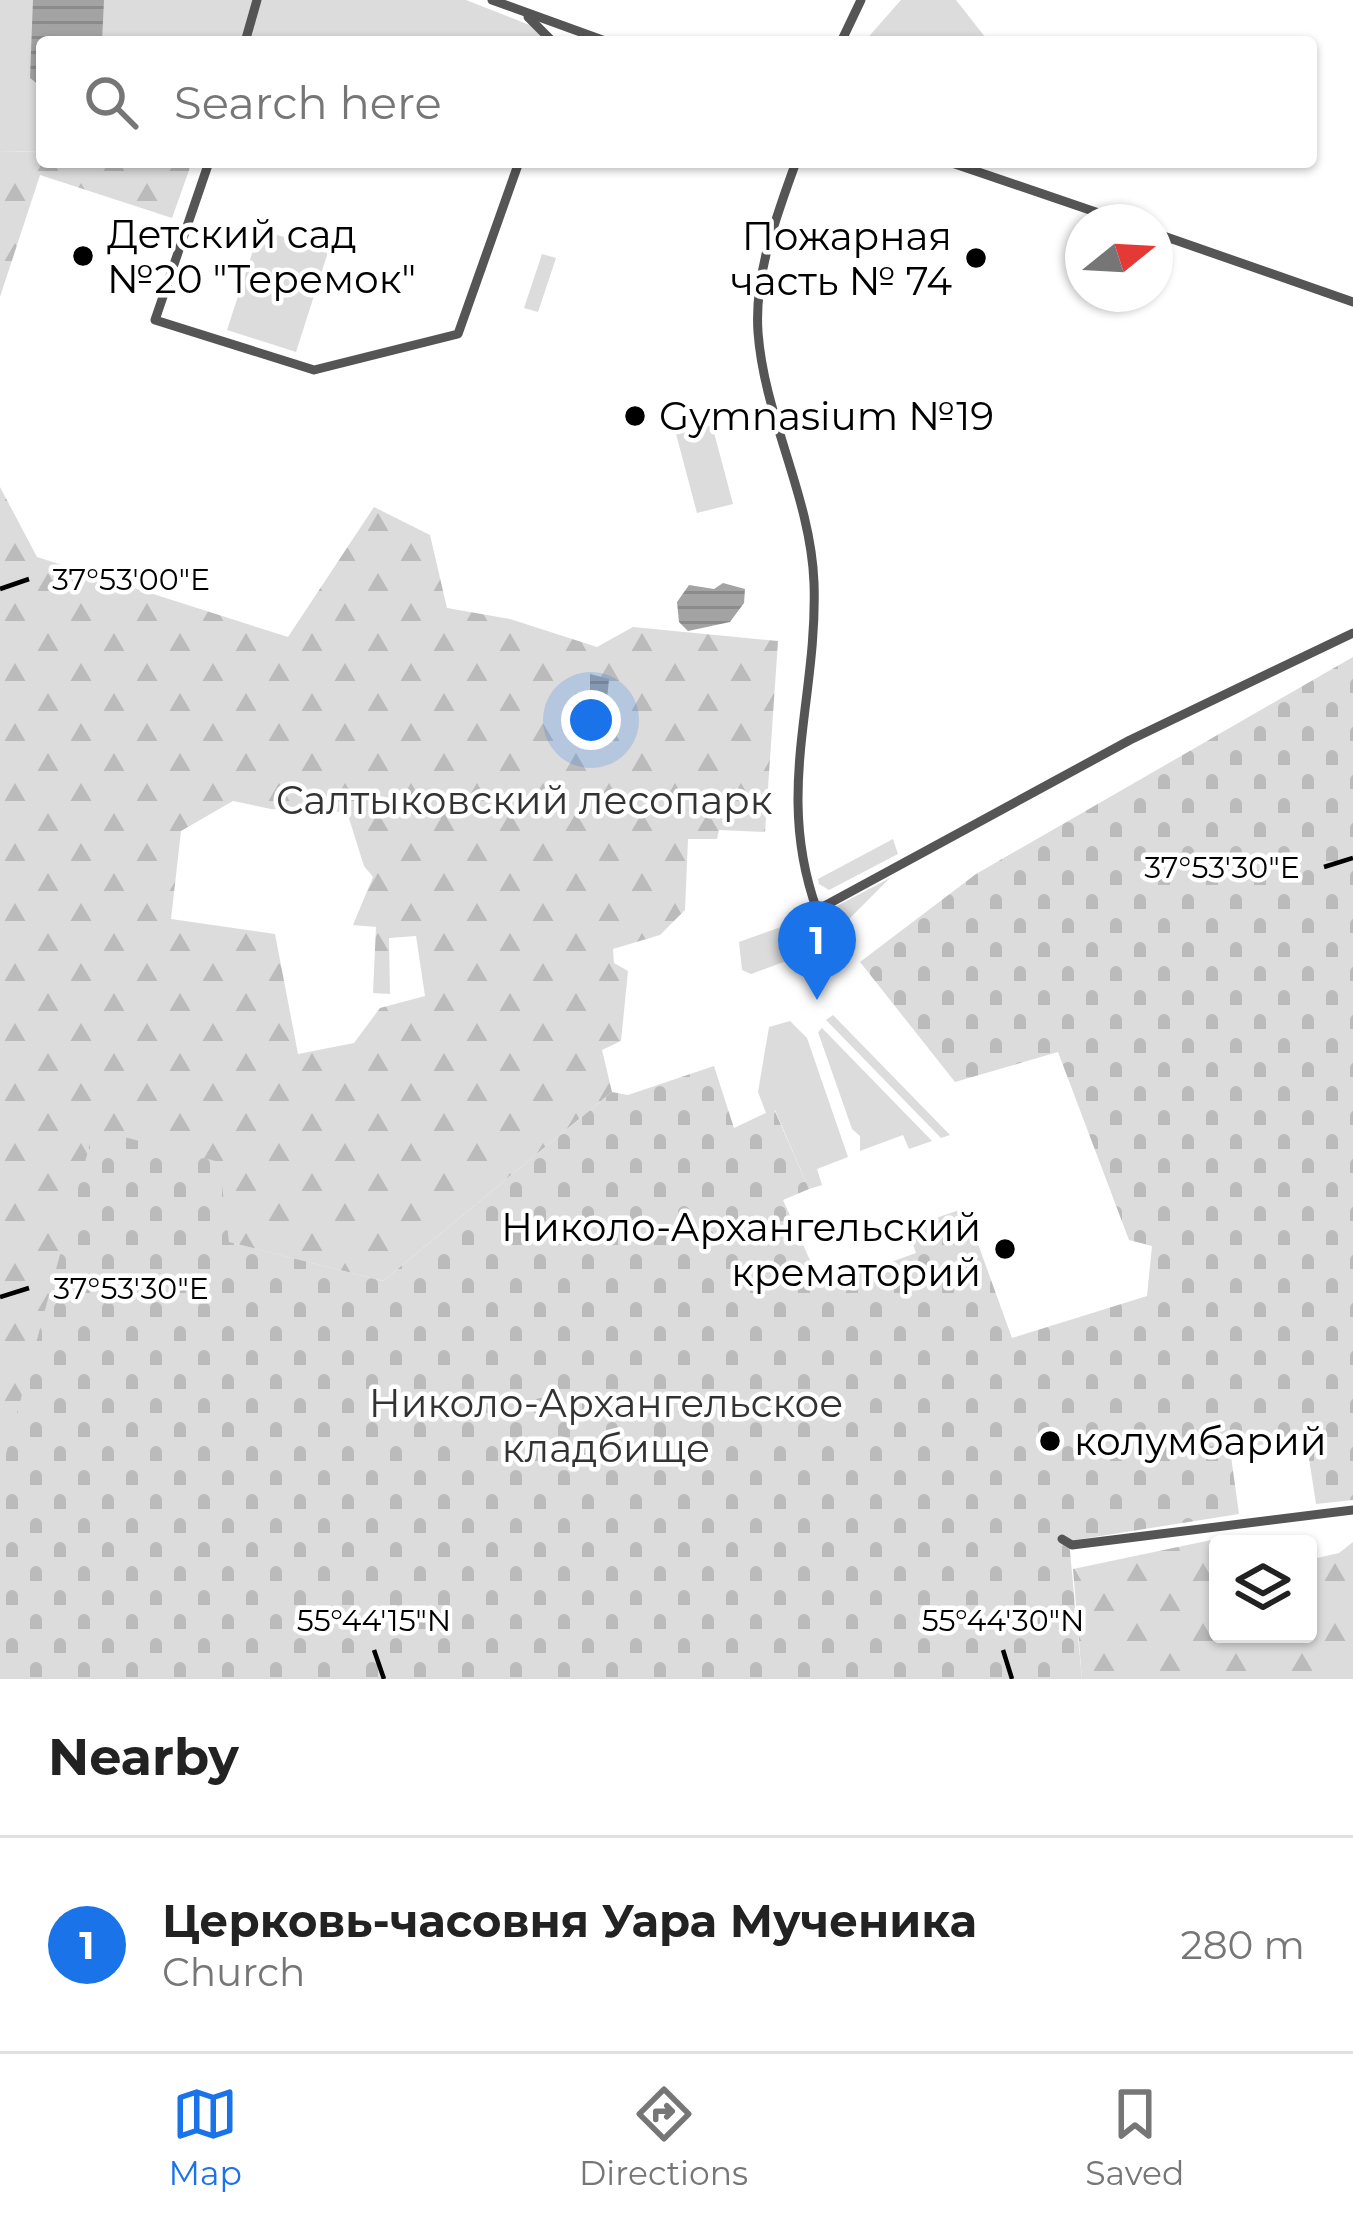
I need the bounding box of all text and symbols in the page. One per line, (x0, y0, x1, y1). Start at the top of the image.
search box (36, 36, 1317, 168)
icon: search (78, 69, 144, 135)
text: Search here (174, 75, 442, 130)
north arrow (1065, 204, 1173, 312)
place label: Детский сад №20 "Теремок" (107, 210, 416, 303)
place label: Пожарная часть № 74 (730, 212, 952, 305)
marker: Детский сад №20 "Теремок" (70, 243, 96, 269)
marker: Пожарная часть № 74 (963, 245, 989, 271)
place label: Gymnasium №19 (659, 392, 994, 440)
marker: Gymnasium №19 (622, 403, 648, 429)
text: 37°53'00"E (52, 561, 210, 598)
your location (561, 690, 621, 750)
park label: Салтыковский лесопарк (276, 776, 773, 824)
text: 37°53'30"E (1144, 849, 1300, 886)
pin: 1 (778, 901, 856, 1000)
place label: Николо-Архангельский крематорий (501, 1203, 981, 1296)
marker: Николо-Архангельский крематорий (992, 1236, 1018, 1262)
text: 37°53'30"E (53, 1270, 209, 1307)
park label: Николо-Архангельское кладбище (369, 1379, 843, 1472)
place label: колумбарий (1074, 1417, 1327, 1465)
marker: колумбарий (1037, 1428, 1063, 1454)
map controls (1209, 1535, 1317, 1643)
button: layers (1209, 1535, 1317, 1643)
text: 55°44'15"N (297, 1602, 451, 1639)
text: 55°44'30"N (922, 1602, 1084, 1639)
text: Nearby (48, 1726, 239, 1788)
text: Церковь-часовня Уара Мученика (162, 1893, 977, 1948)
text: 1 (79, 1921, 95, 1969)
text: 280 m (1181, 1921, 1305, 1969)
text: Church (162, 1948, 305, 1996)
tab: Map (169, 2081, 242, 2193)
tab: Directions (579, 2081, 748, 2193)
tab: Saved (1085, 2081, 1184, 2193)

